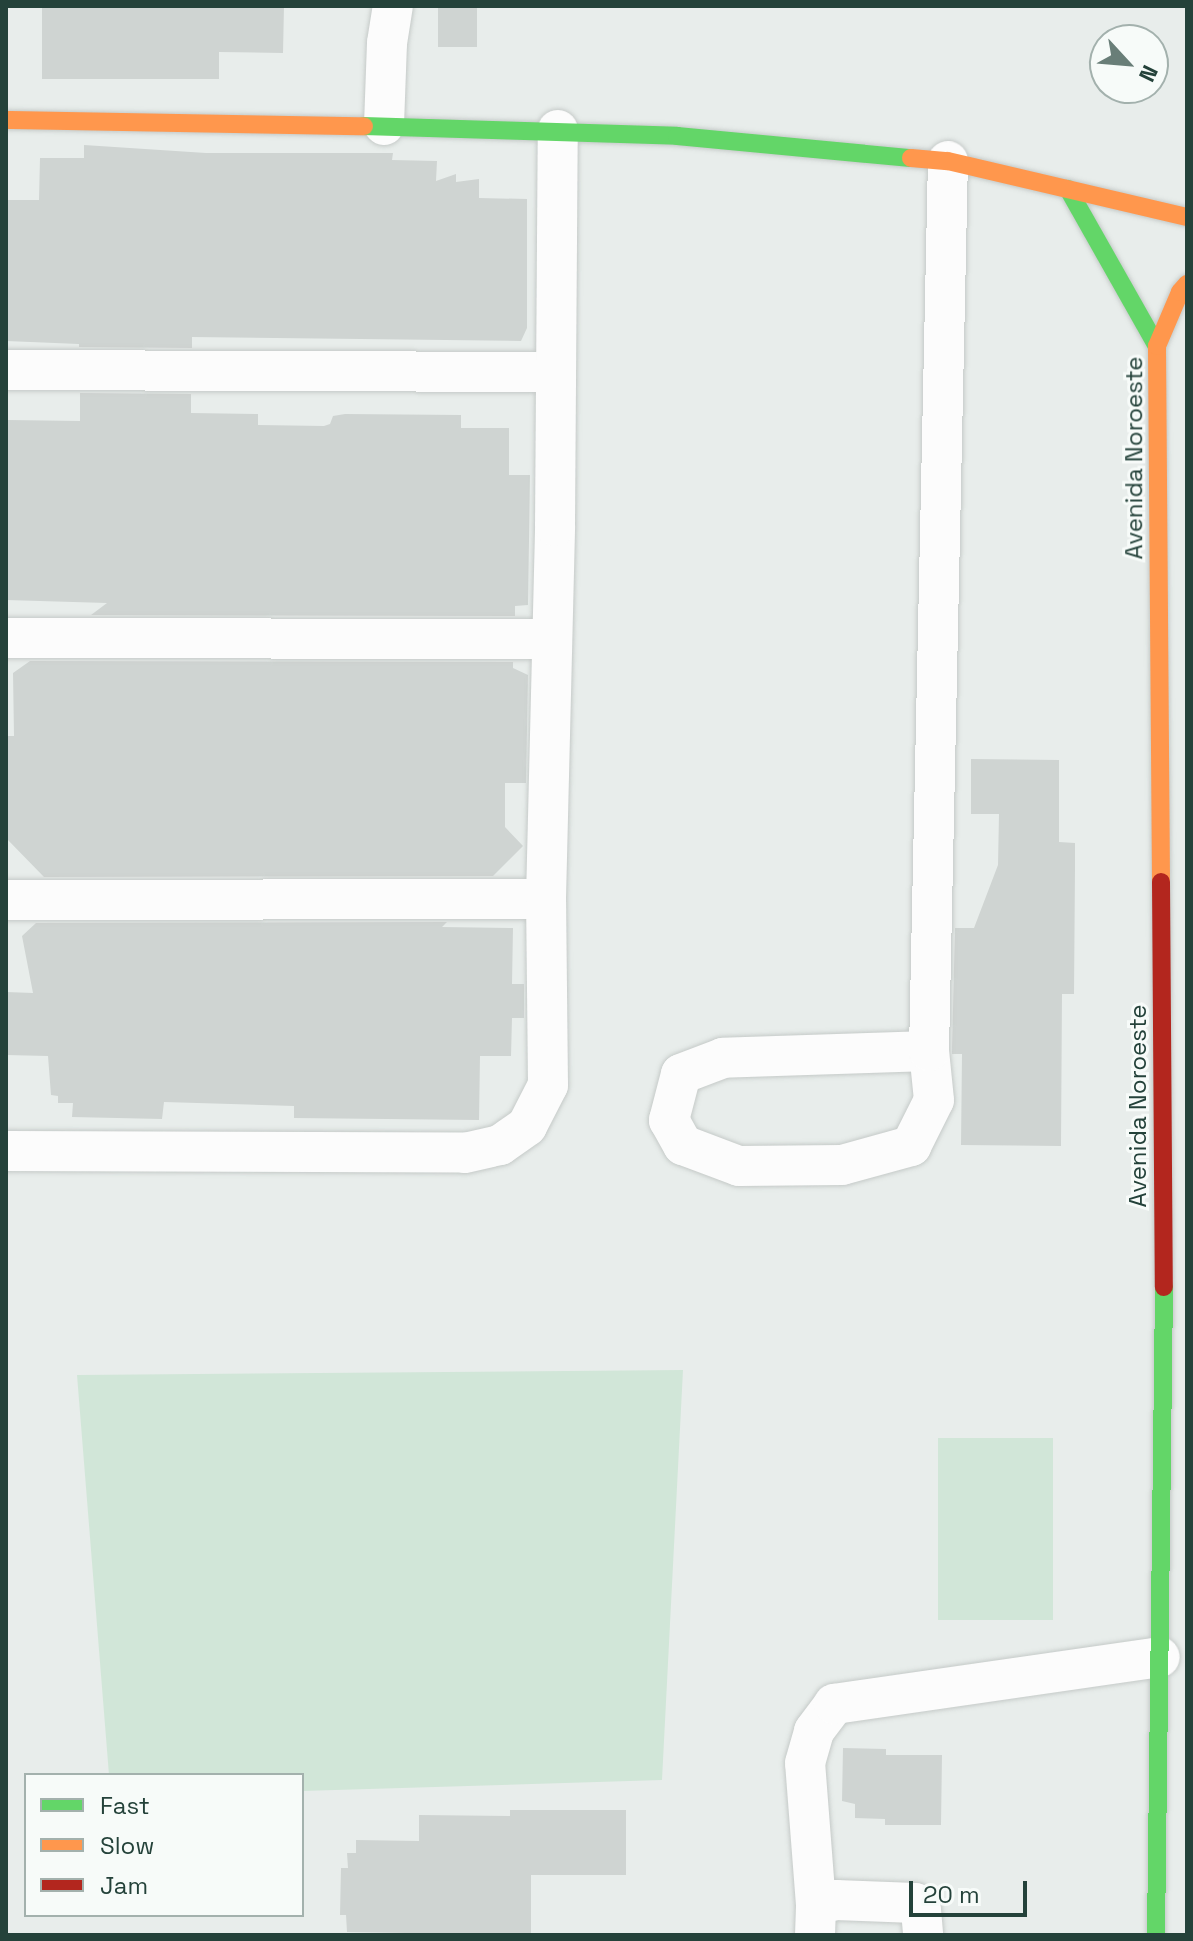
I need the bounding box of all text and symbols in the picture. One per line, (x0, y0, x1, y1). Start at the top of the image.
north arrow (1089, 24, 1169, 104)
text: N (1133, 61, 1165, 86)
street label: Avenida Noroeste (1120, 357, 1148, 559)
street label: Avenida Noroeste (1124, 1005, 1152, 1207)
legend (24, 1773, 304, 1917)
text: Fast (100, 1790, 150, 1821)
text: Slow (100, 1830, 154, 1861)
scale bar (913, 1865, 1031, 1915)
text: Jam (100, 1870, 148, 1901)
text: 20 m (923, 1879, 980, 1910)

